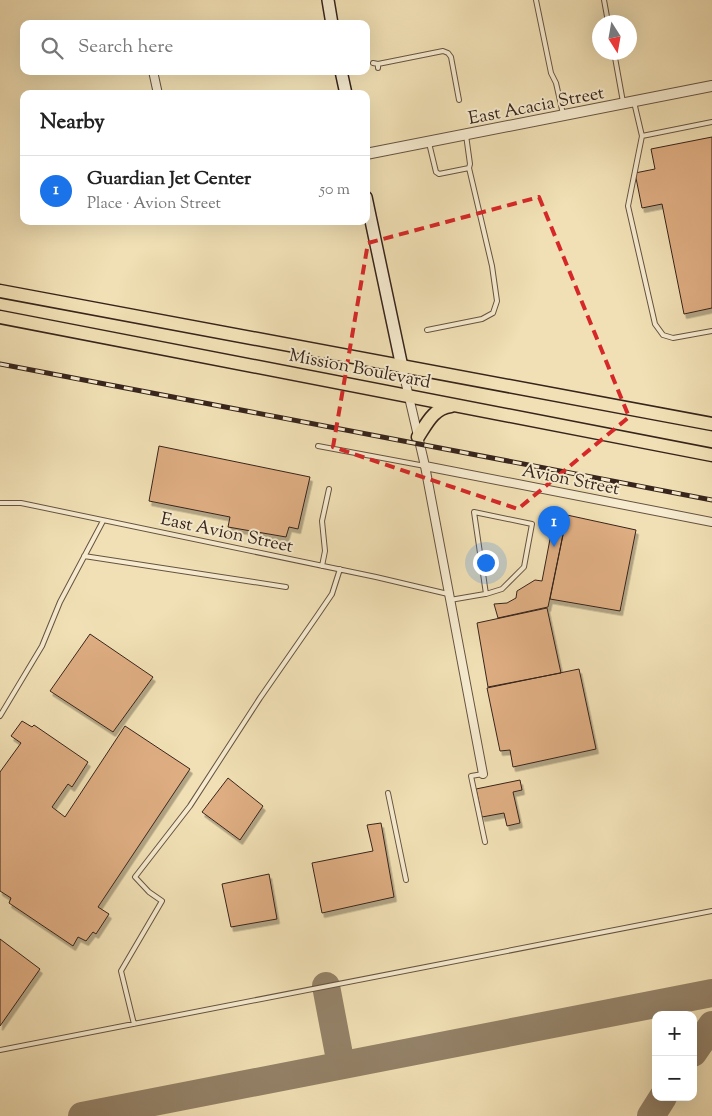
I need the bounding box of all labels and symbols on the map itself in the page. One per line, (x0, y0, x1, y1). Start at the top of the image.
north arrow (592, 15, 637, 60)
street label: East Acacia Street (466, 81, 607, 133)
street label: Mission Boulevard (286, 343, 433, 396)
street label: Avion Street (520, 459, 622, 503)
pin: 1 (538, 506, 570, 547)
street label: East Avion Street (158, 507, 295, 561)
your location (473, 550, 499, 576)

